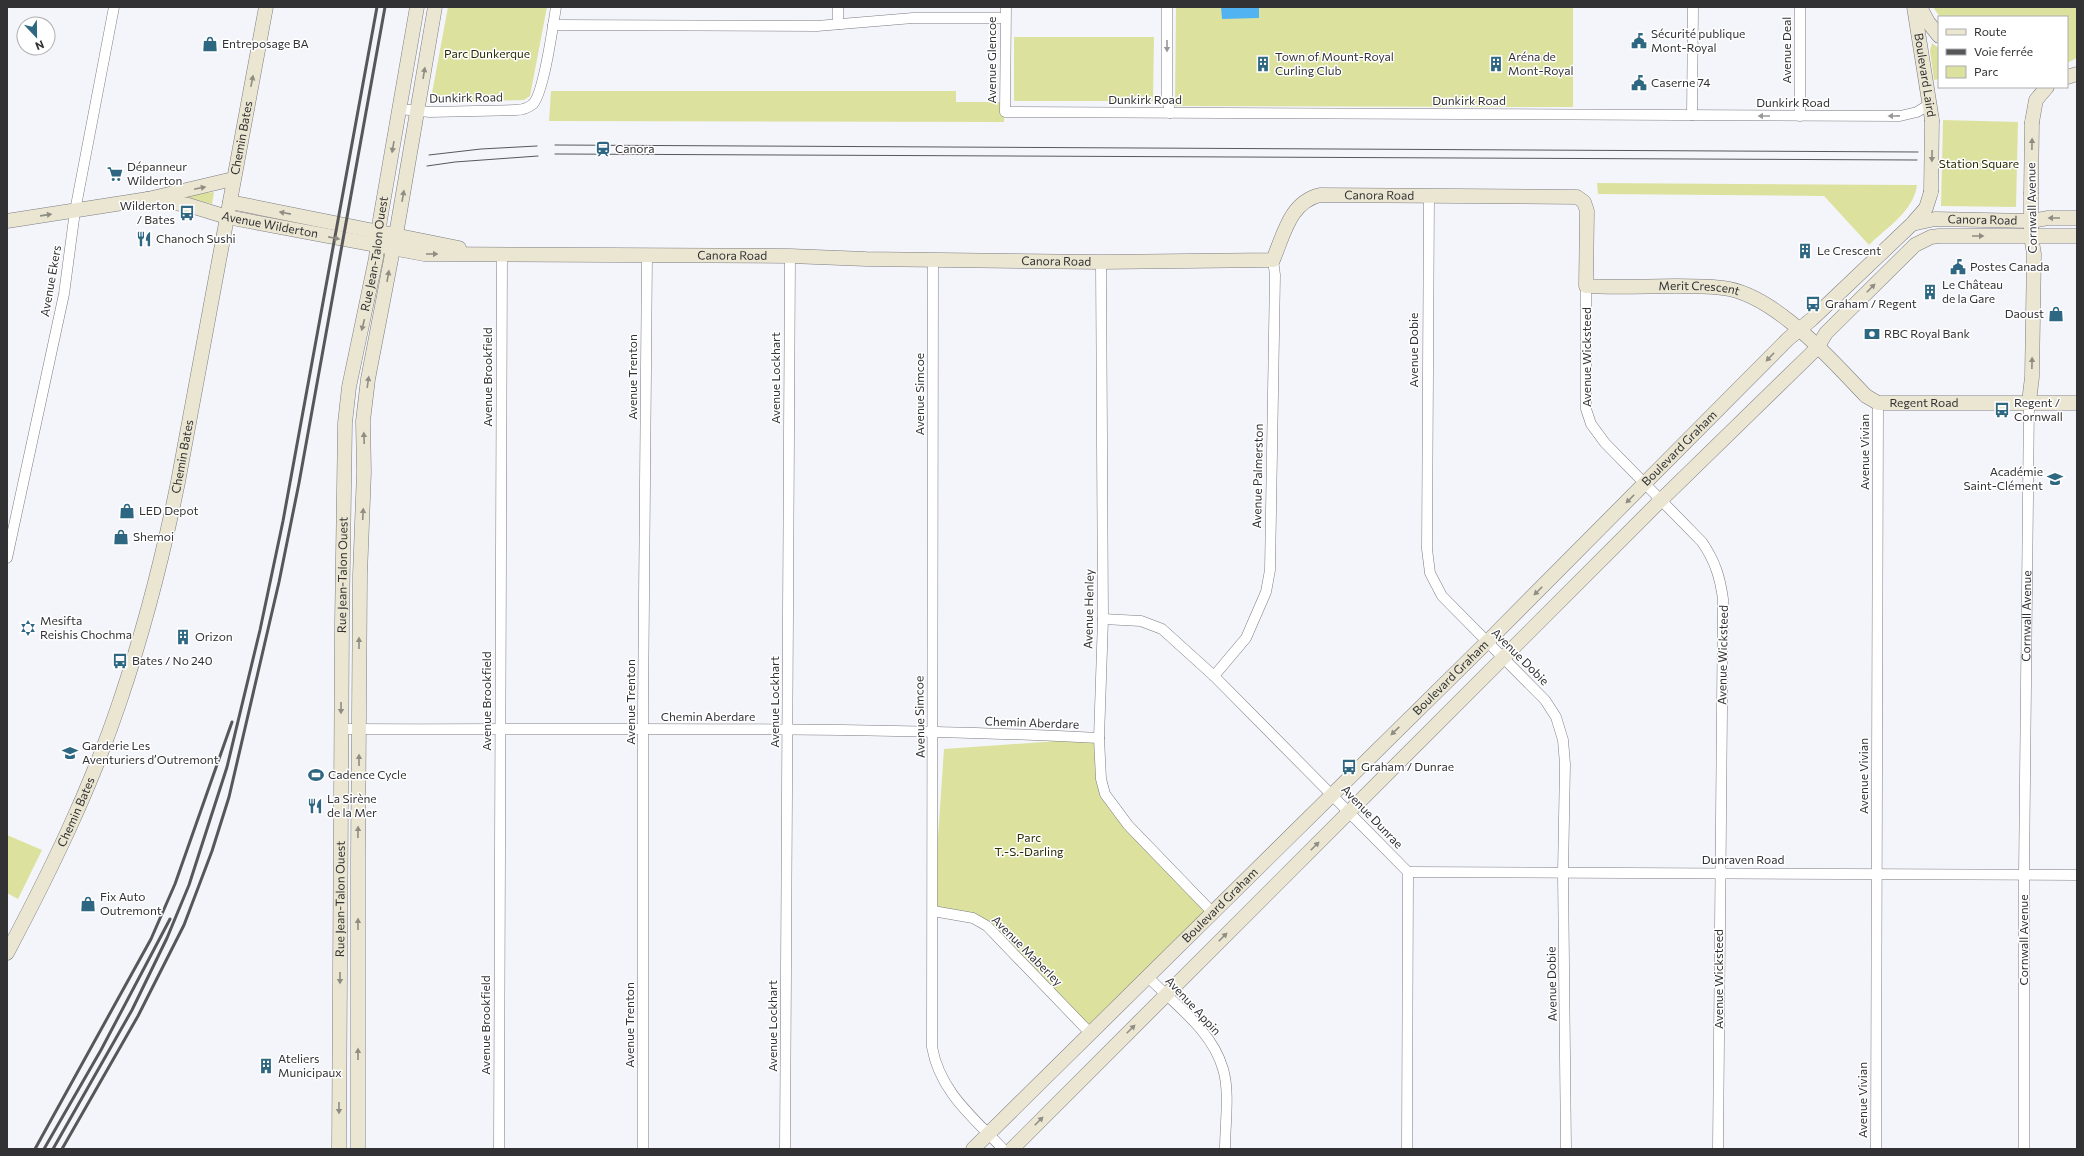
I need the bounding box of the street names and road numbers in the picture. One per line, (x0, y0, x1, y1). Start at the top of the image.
street label: Avenue Glencoe (984, 17, 998, 103)
street label: Avenue Deal (1779, 17, 1793, 83)
street label: Boulevard Laird (1912, 32, 1939, 118)
street label: Dunkirk Road (429, 89, 503, 105)
street label: Dunkirk Road (1108, 92, 1182, 106)
street label: Dunkirk Road (1432, 93, 1506, 107)
street label: Dunkirk Road (1756, 95, 1830, 109)
street label: Chemin Bates (227, 100, 254, 176)
street label: Cornwall Avenue (2023, 162, 2039, 254)
street label: Canora Road (1344, 187, 1414, 202)
street label: Rue Jean-Talon Ouest (357, 195, 390, 312)
street label: Avenue Wilderton (220, 208, 320, 240)
street label: Canora Road (1947, 211, 2018, 227)
street label: Avenue Ekers (37, 244, 63, 318)
street label: Canora Road (697, 247, 767, 262)
street label: Canora Road (1021, 253, 1091, 268)
street label: Merit Crescent (1658, 278, 1742, 297)
street label: Avenue Wicksteed (1579, 307, 1593, 407)
street label: Avenue Dobie (1406, 313, 1420, 387)
street label: Avenue Brookfield (480, 327, 494, 427)
street label: Avenue Lockhart (768, 332, 782, 424)
street label: Avenue Trenton (625, 334, 639, 420)
street label: Avenue Simcoe (912, 353, 926, 435)
street label: Regent Road (1889, 395, 1958, 409)
street label: Boulevard Graham (1638, 407, 1719, 488)
street label: Avenue Vivian (1857, 414, 1871, 490)
street label: Chemin Bates (168, 418, 195, 495)
street label: Avenue Palmerston (1249, 423, 1265, 529)
street label: Rue Jean-Talon Ouest (334, 517, 350, 633)
street label: Avenue Henley (1080, 569, 1096, 649)
street label: Cornwall Avenue (2018, 570, 2033, 662)
street label: Avenue Wicksteed (1714, 605, 1730, 705)
street label: Avenue Dobie (1489, 625, 1552, 688)
street label: Boulevard Graham (1409, 637, 1491, 717)
street label: Avenue Brookfield (479, 651, 493, 751)
street label: Avenue Lockhart (767, 656, 781, 748)
street label: Avenue Trenton (623, 659, 637, 745)
street label: Avenue Simcoe (911, 676, 927, 758)
street label: Chemin Aberdare (661, 709, 755, 723)
street label: Chemin Aberdare (985, 713, 1080, 731)
street label: Avenue Vivian (1856, 738, 1870, 814)
street label: Chemin Bates (54, 775, 97, 849)
street label: Avenue Dunrae (1339, 782, 1406, 851)
street label: Rue Jean-Talon Ouest (332, 841, 347, 957)
street label: Dunraven Road (1702, 852, 1784, 866)
street label: Boulevard Graham (1179, 864, 1260, 945)
street label: Cornwall Avenue (2016, 894, 2030, 986)
street label: Avenue Maberley (990, 912, 1066, 988)
street label: Avenue Wicksteed (1711, 929, 1725, 1029)
street label: Avenue Dobie (1543, 946, 1559, 1022)
street label: Avenue Appin (1163, 973, 1224, 1037)
street label: Avenue Brookfield (478, 975, 492, 1075)
street label: Avenue Lockhart (765, 980, 779, 1072)
street label: Avenue Trenton (622, 982, 636, 1068)
street label: Avenue Vivian (1855, 1062, 1869, 1138)

